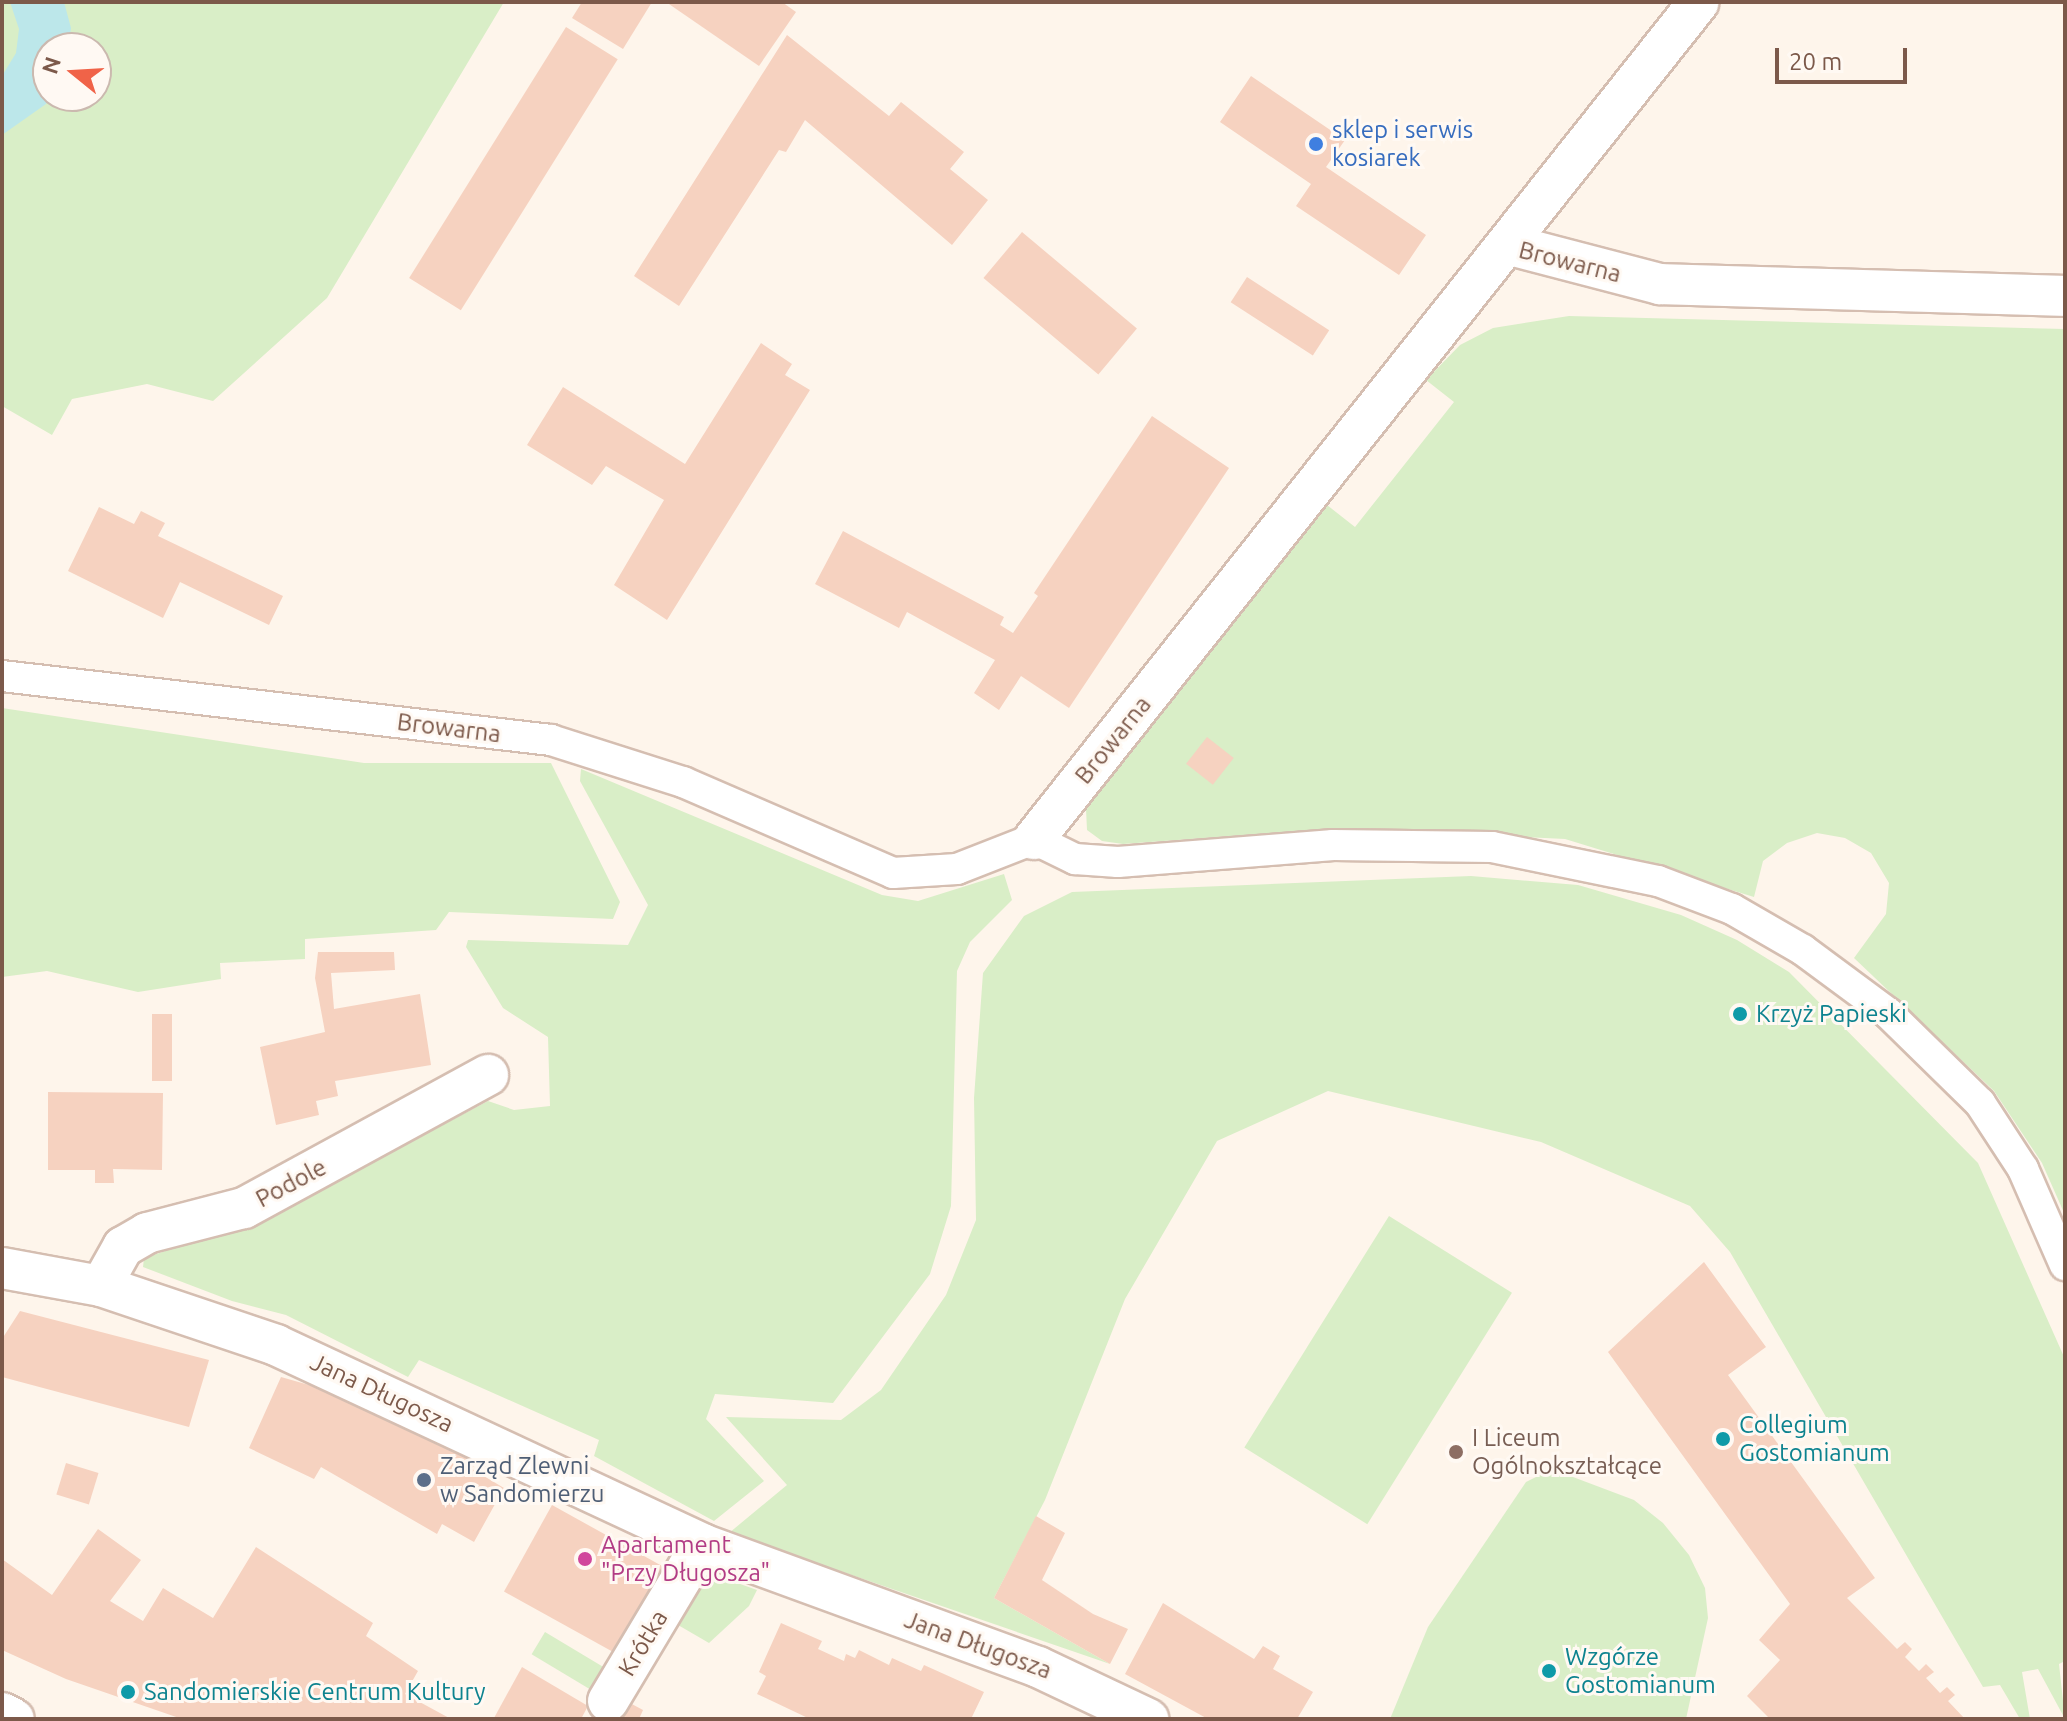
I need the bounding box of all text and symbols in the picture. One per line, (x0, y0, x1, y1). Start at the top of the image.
north arrow (32, 32, 112, 112)
scale bar (1779, 32, 1911, 82)
text: 20 m (1789, 48, 1842, 75)
text: N (36, 53, 65, 77)
place label: sklep i serwis kosiarek (1332, 116, 1473, 172)
marker: sklep i serwis kosiarek (1307, 135, 1325, 153)
street label: Browarna (1516, 235, 1624, 289)
street label: Browarna (1069, 690, 1157, 790)
street label: Browarna (395, 707, 503, 749)
place label: Krzyż Papieski (1756, 1000, 1907, 1028)
marker: Krzyż Papieski (1731, 1005, 1749, 1023)
street label: Podole (251, 1153, 331, 1213)
street label: Jana Długosza (306, 1347, 458, 1439)
place label: Collegium Gostomianum (1739, 1411, 1890, 1467)
place label: I Liceum Ogólnokształcące (1472, 1424, 1662, 1480)
marker: Collegium Gostomianum (1714, 1430, 1732, 1448)
marker: I Liceum Ogólnokształcące (1447, 1443, 1465, 1461)
place label: Zarząd Zlewni w Sandomierzu (440, 1452, 604, 1508)
marker: Zarząd Zlewni w Sandomierzu (415, 1471, 433, 1489)
place label: Apartament "Przy Długosza" (601, 1531, 770, 1587)
marker: Apartament "Przy Długosza" (576, 1550, 594, 1568)
street label: Krótka (612, 1605, 674, 1681)
street label: Jana Długosza (901, 1605, 1055, 1685)
place label: Wzgórze Gostomianum (1565, 1643, 1716, 1699)
marker: Wzgórze Gostomianum (1540, 1662, 1558, 1680)
place label: Sandomierskie Centrum Kultury (144, 1678, 486, 1706)
marker: Sandomierskie Centrum Kultury (119, 1683, 137, 1701)

